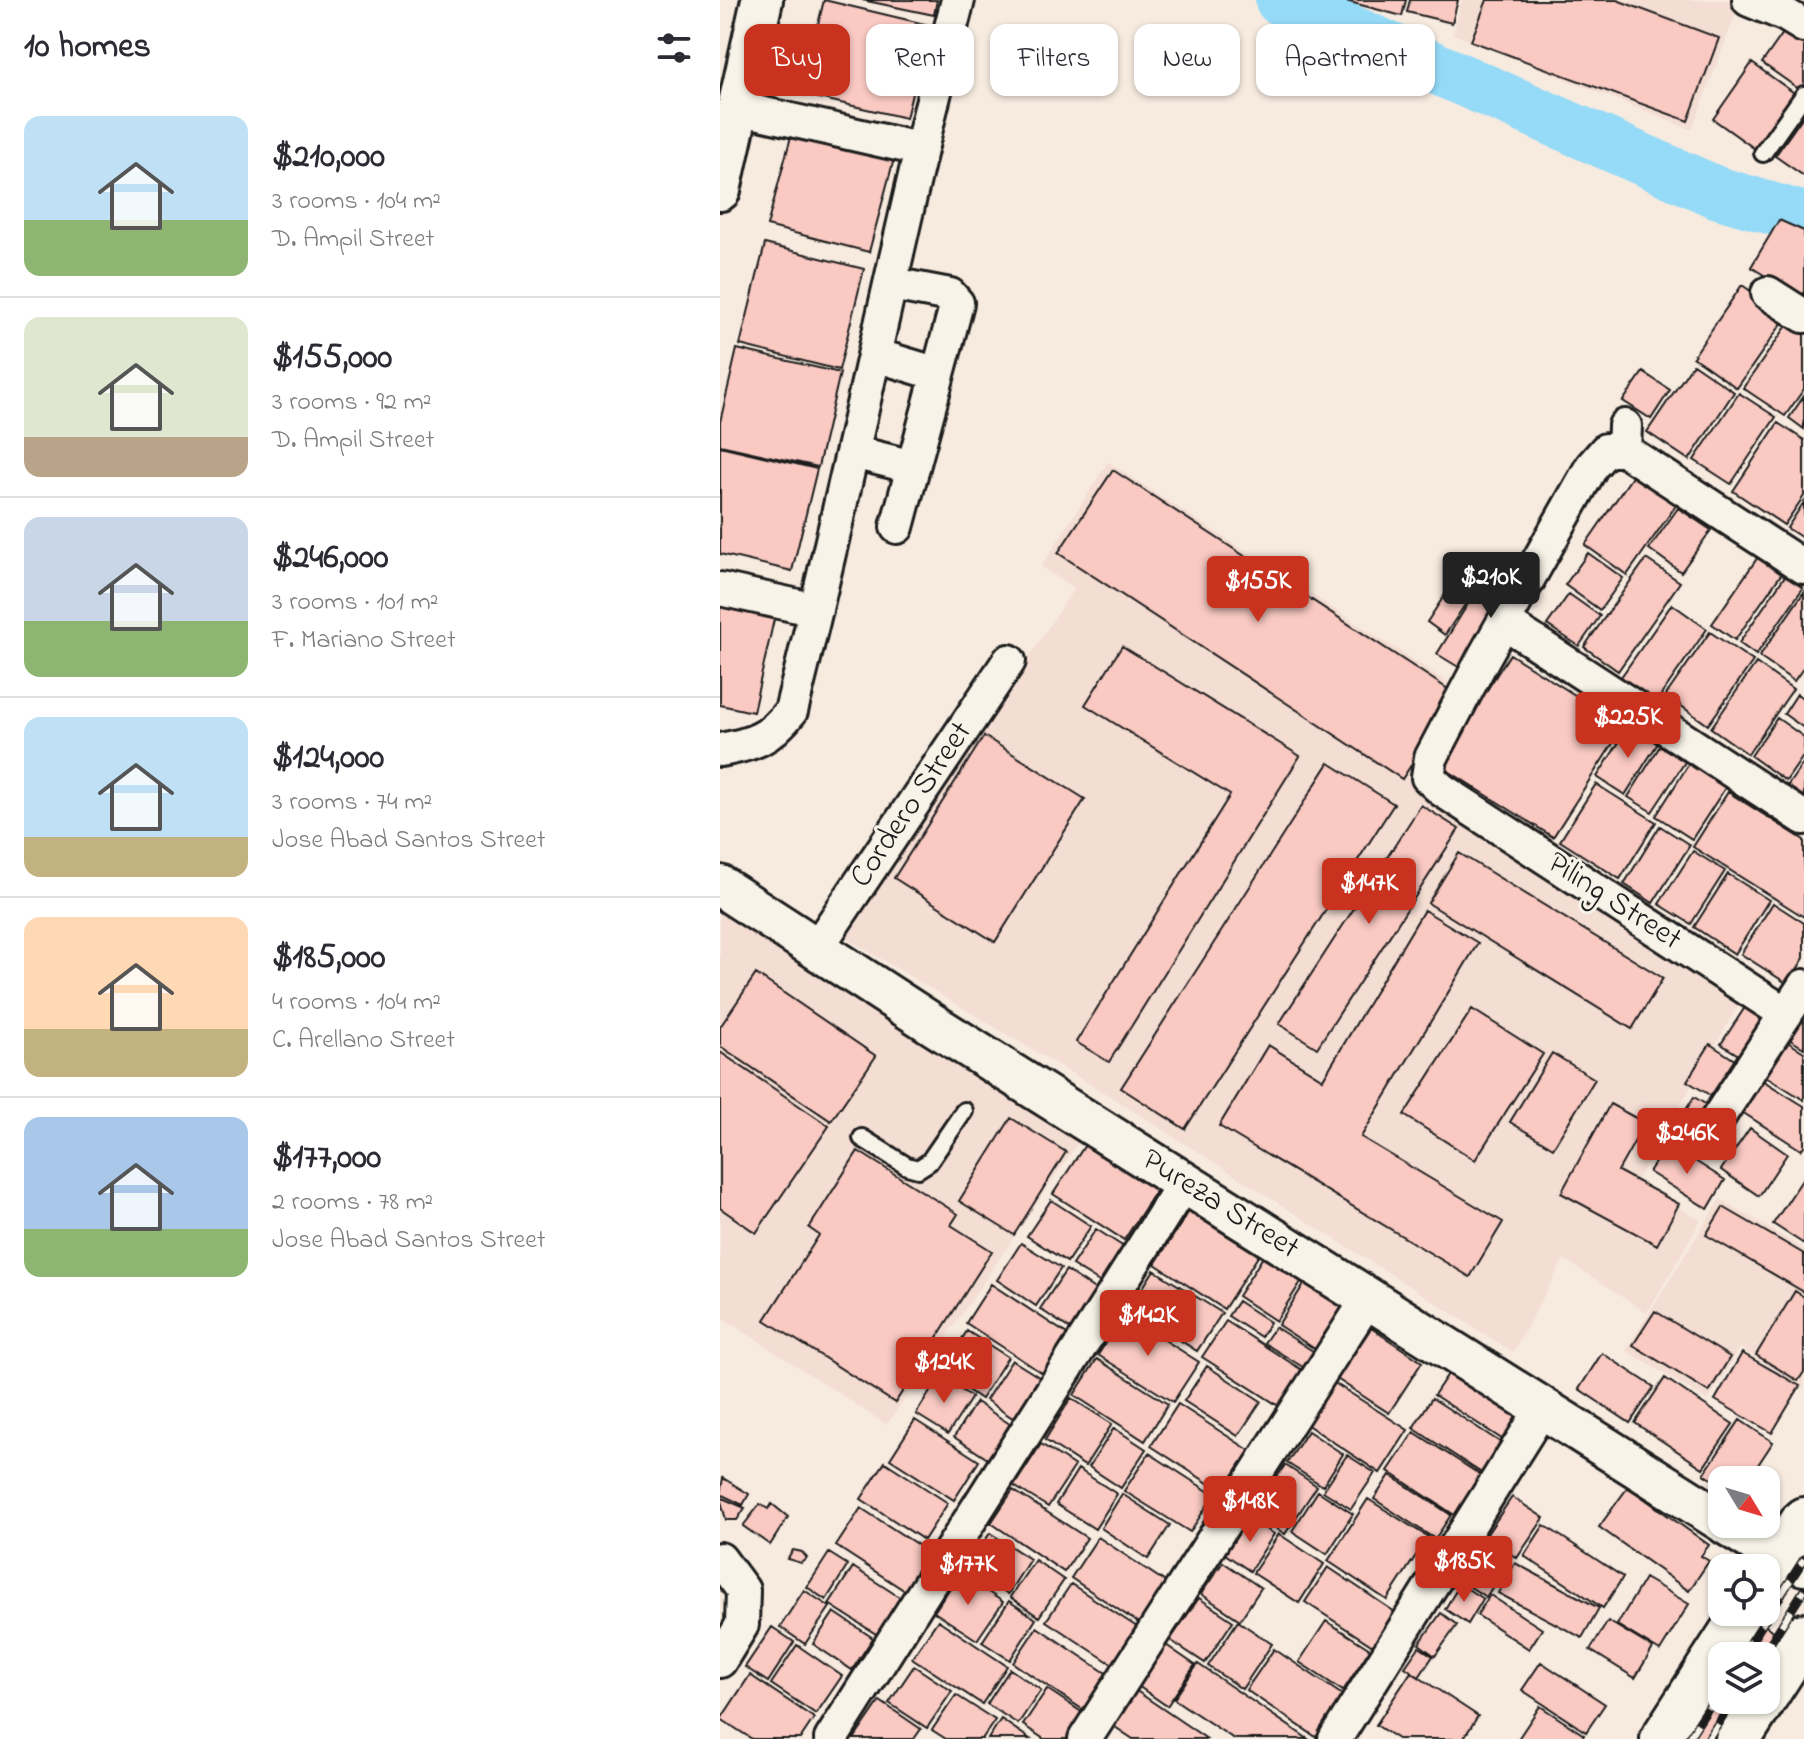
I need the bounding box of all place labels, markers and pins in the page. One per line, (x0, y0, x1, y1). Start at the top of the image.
pin: $210K (1435, 552, 1547, 620)
pin: $155K (1202, 556, 1314, 624)
pin: $225K (1572, 692, 1684, 760)
pin: $147K (1313, 858, 1425, 926)
pin: $246K (1631, 1108, 1743, 1176)
pin: $142K (1092, 1290, 1204, 1358)
pin: $124K (888, 1337, 1000, 1405)
pin: $148K (1194, 1476, 1306, 1544)
pin: $185K (1408, 1536, 1520, 1604)
pin: $177K (912, 1539, 1024, 1607)

